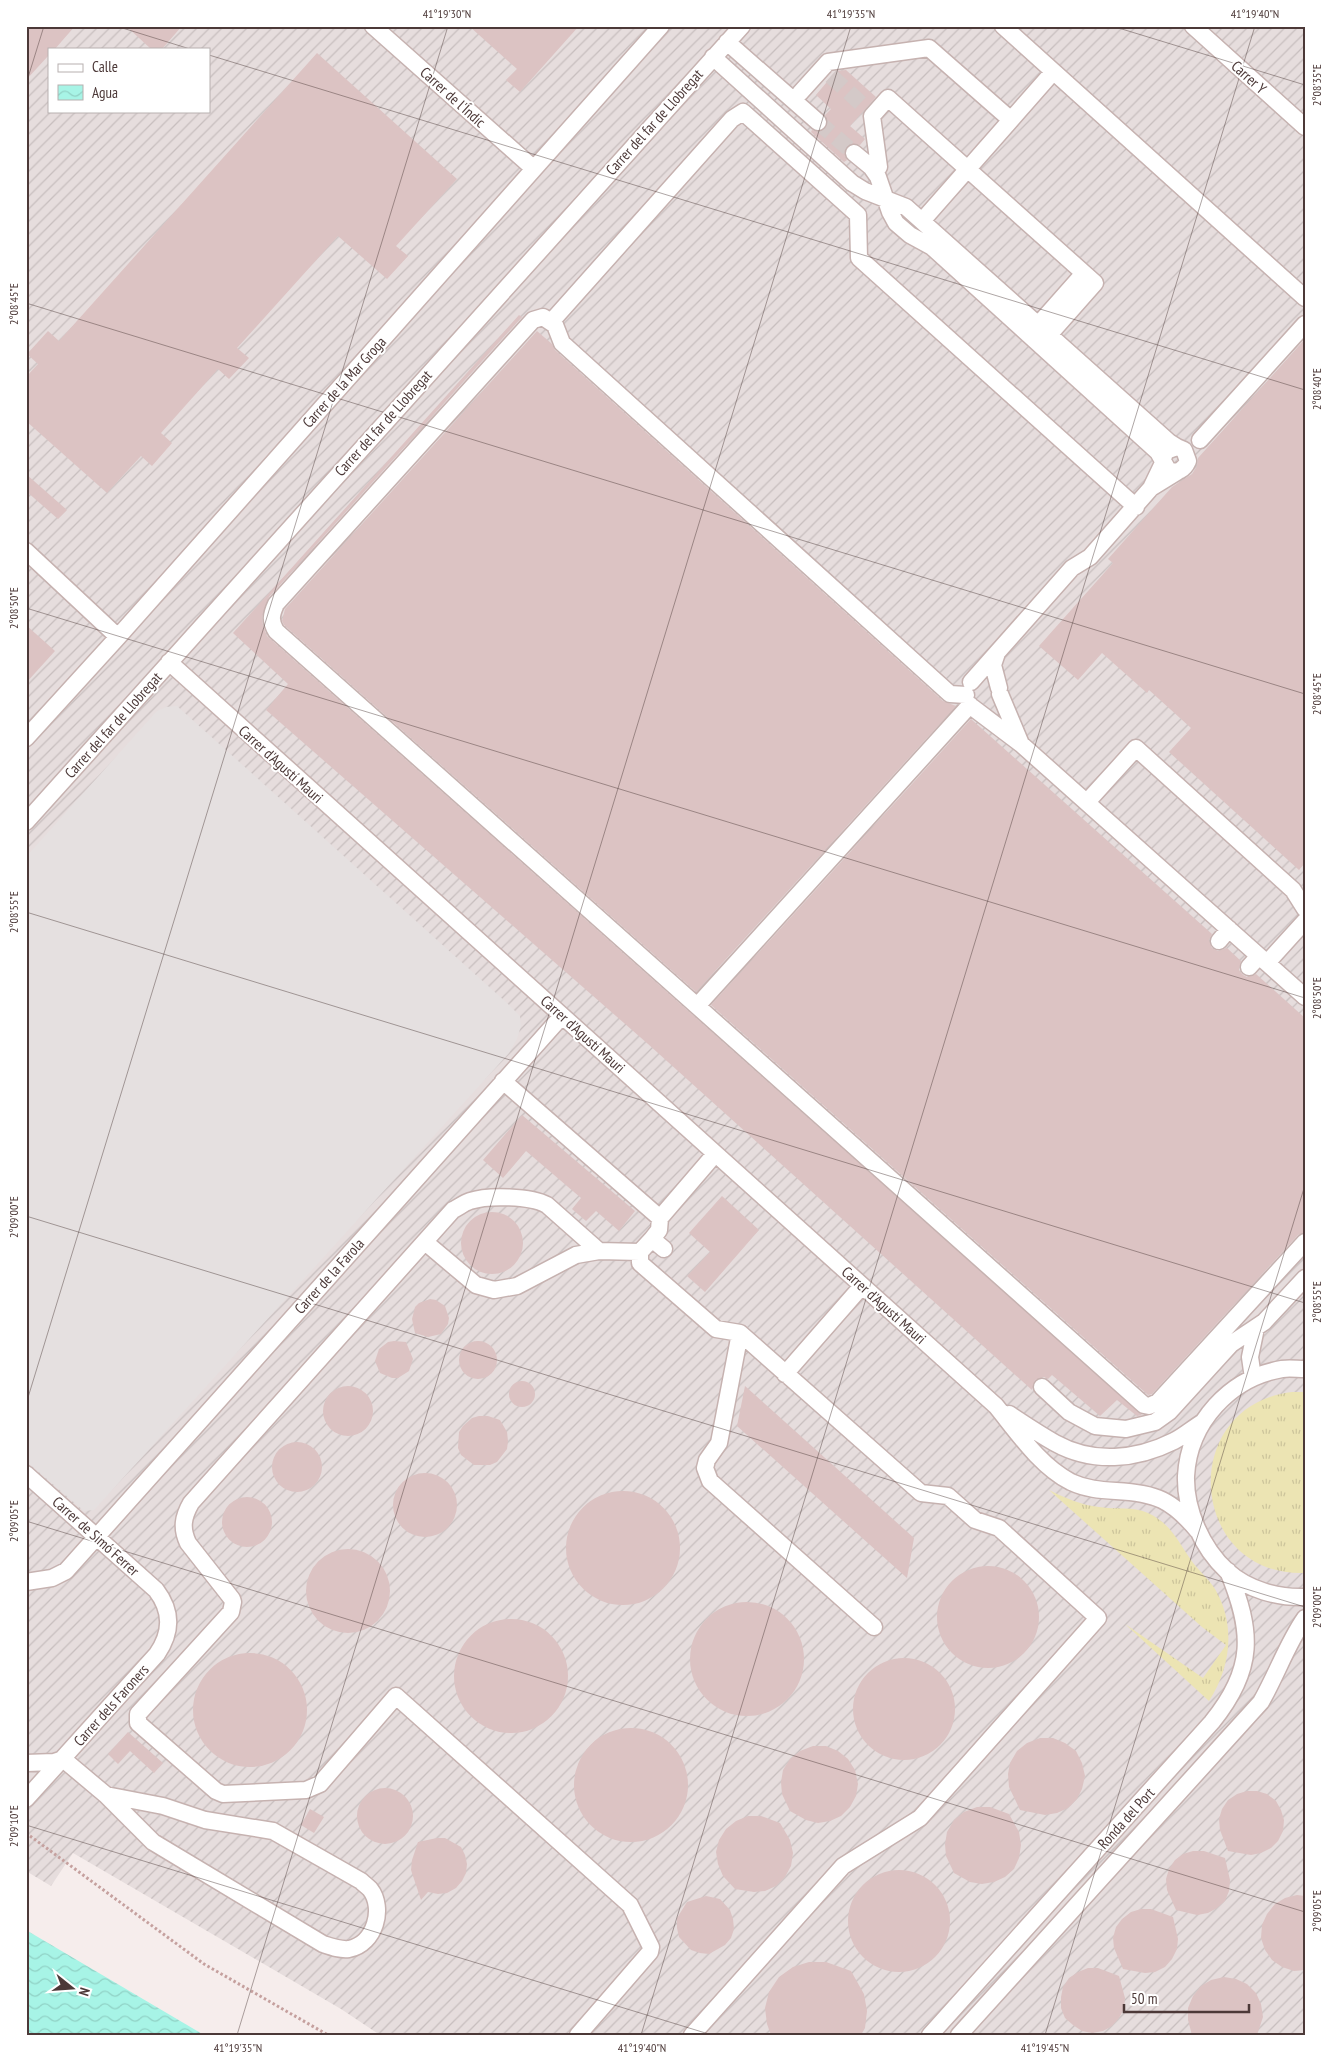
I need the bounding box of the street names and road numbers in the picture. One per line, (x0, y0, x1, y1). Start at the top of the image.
street label: Carrer Y (1227, 56, 1271, 98)
street label: Carrer de l'Índic (416, 63, 490, 132)
street label: Carrer del far de Llobregat (601, 65, 707, 179)
street label: Carrer de la Mar Groga (298, 332, 390, 432)
street label: Carrer del far de Llobregat (330, 366, 436, 480)
street label: Carrer del far de Llobregat (60, 668, 166, 782)
street label: Carrer d'Agustí Mauri (235, 721, 327, 807)
street label: Carrer d'Agustí Mauri (537, 991, 629, 1077)
street label: Carrer de la Farola (290, 1234, 368, 1318)
street label: Carrer d'Agustí Mauri (838, 1262, 930, 1348)
street label: Carrer de Simó Ferrer (49, 1492, 144, 1581)
street label: Carrer dels Faroners (69, 1660, 153, 1750)
street label: Ronda del Port (1093, 1783, 1159, 1853)

